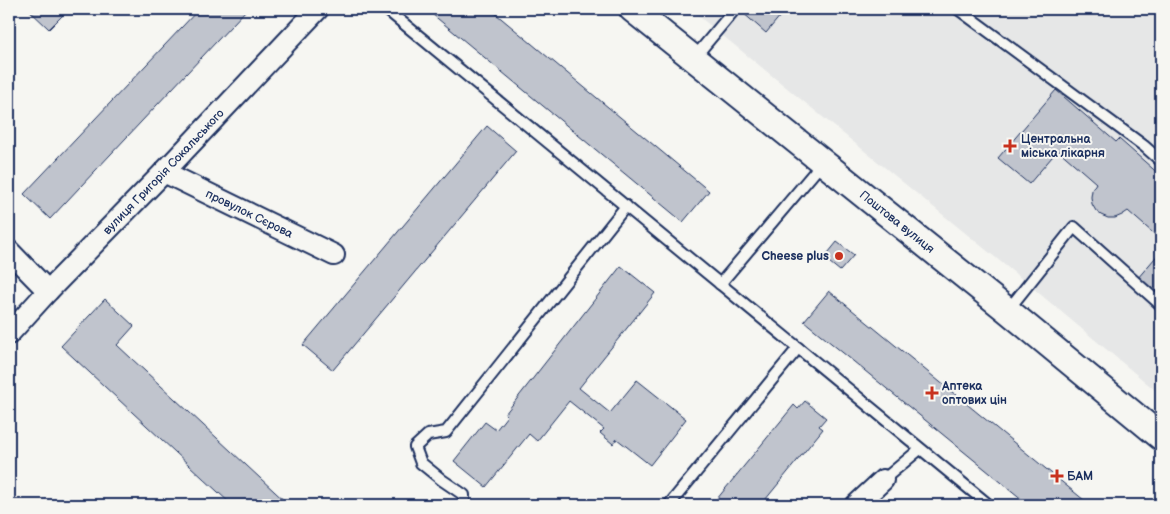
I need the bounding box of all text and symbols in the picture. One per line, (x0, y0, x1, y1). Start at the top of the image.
street label: вулиця Григорія Сокальського (100, 106, 227, 238)
place label: Центральна міська лікарня (1021, 132, 1105, 161)
marker: Центральна міська лікарня (1003, 139, 1017, 153)
street label: провулок Сєрова (203, 186, 295, 242)
street label: Поштова вулиця (856, 188, 938, 257)
place label: Cheese plus (762, 249, 829, 264)
marker: Cheese plus (833, 250, 845, 262)
place label: Аптека оптових цін (941, 379, 1007, 408)
marker: Аптека оптових цін (926, 387, 938, 399)
place label: БАМ (1067, 469, 1093, 484)
marker: БАМ (1051, 470, 1063, 482)

